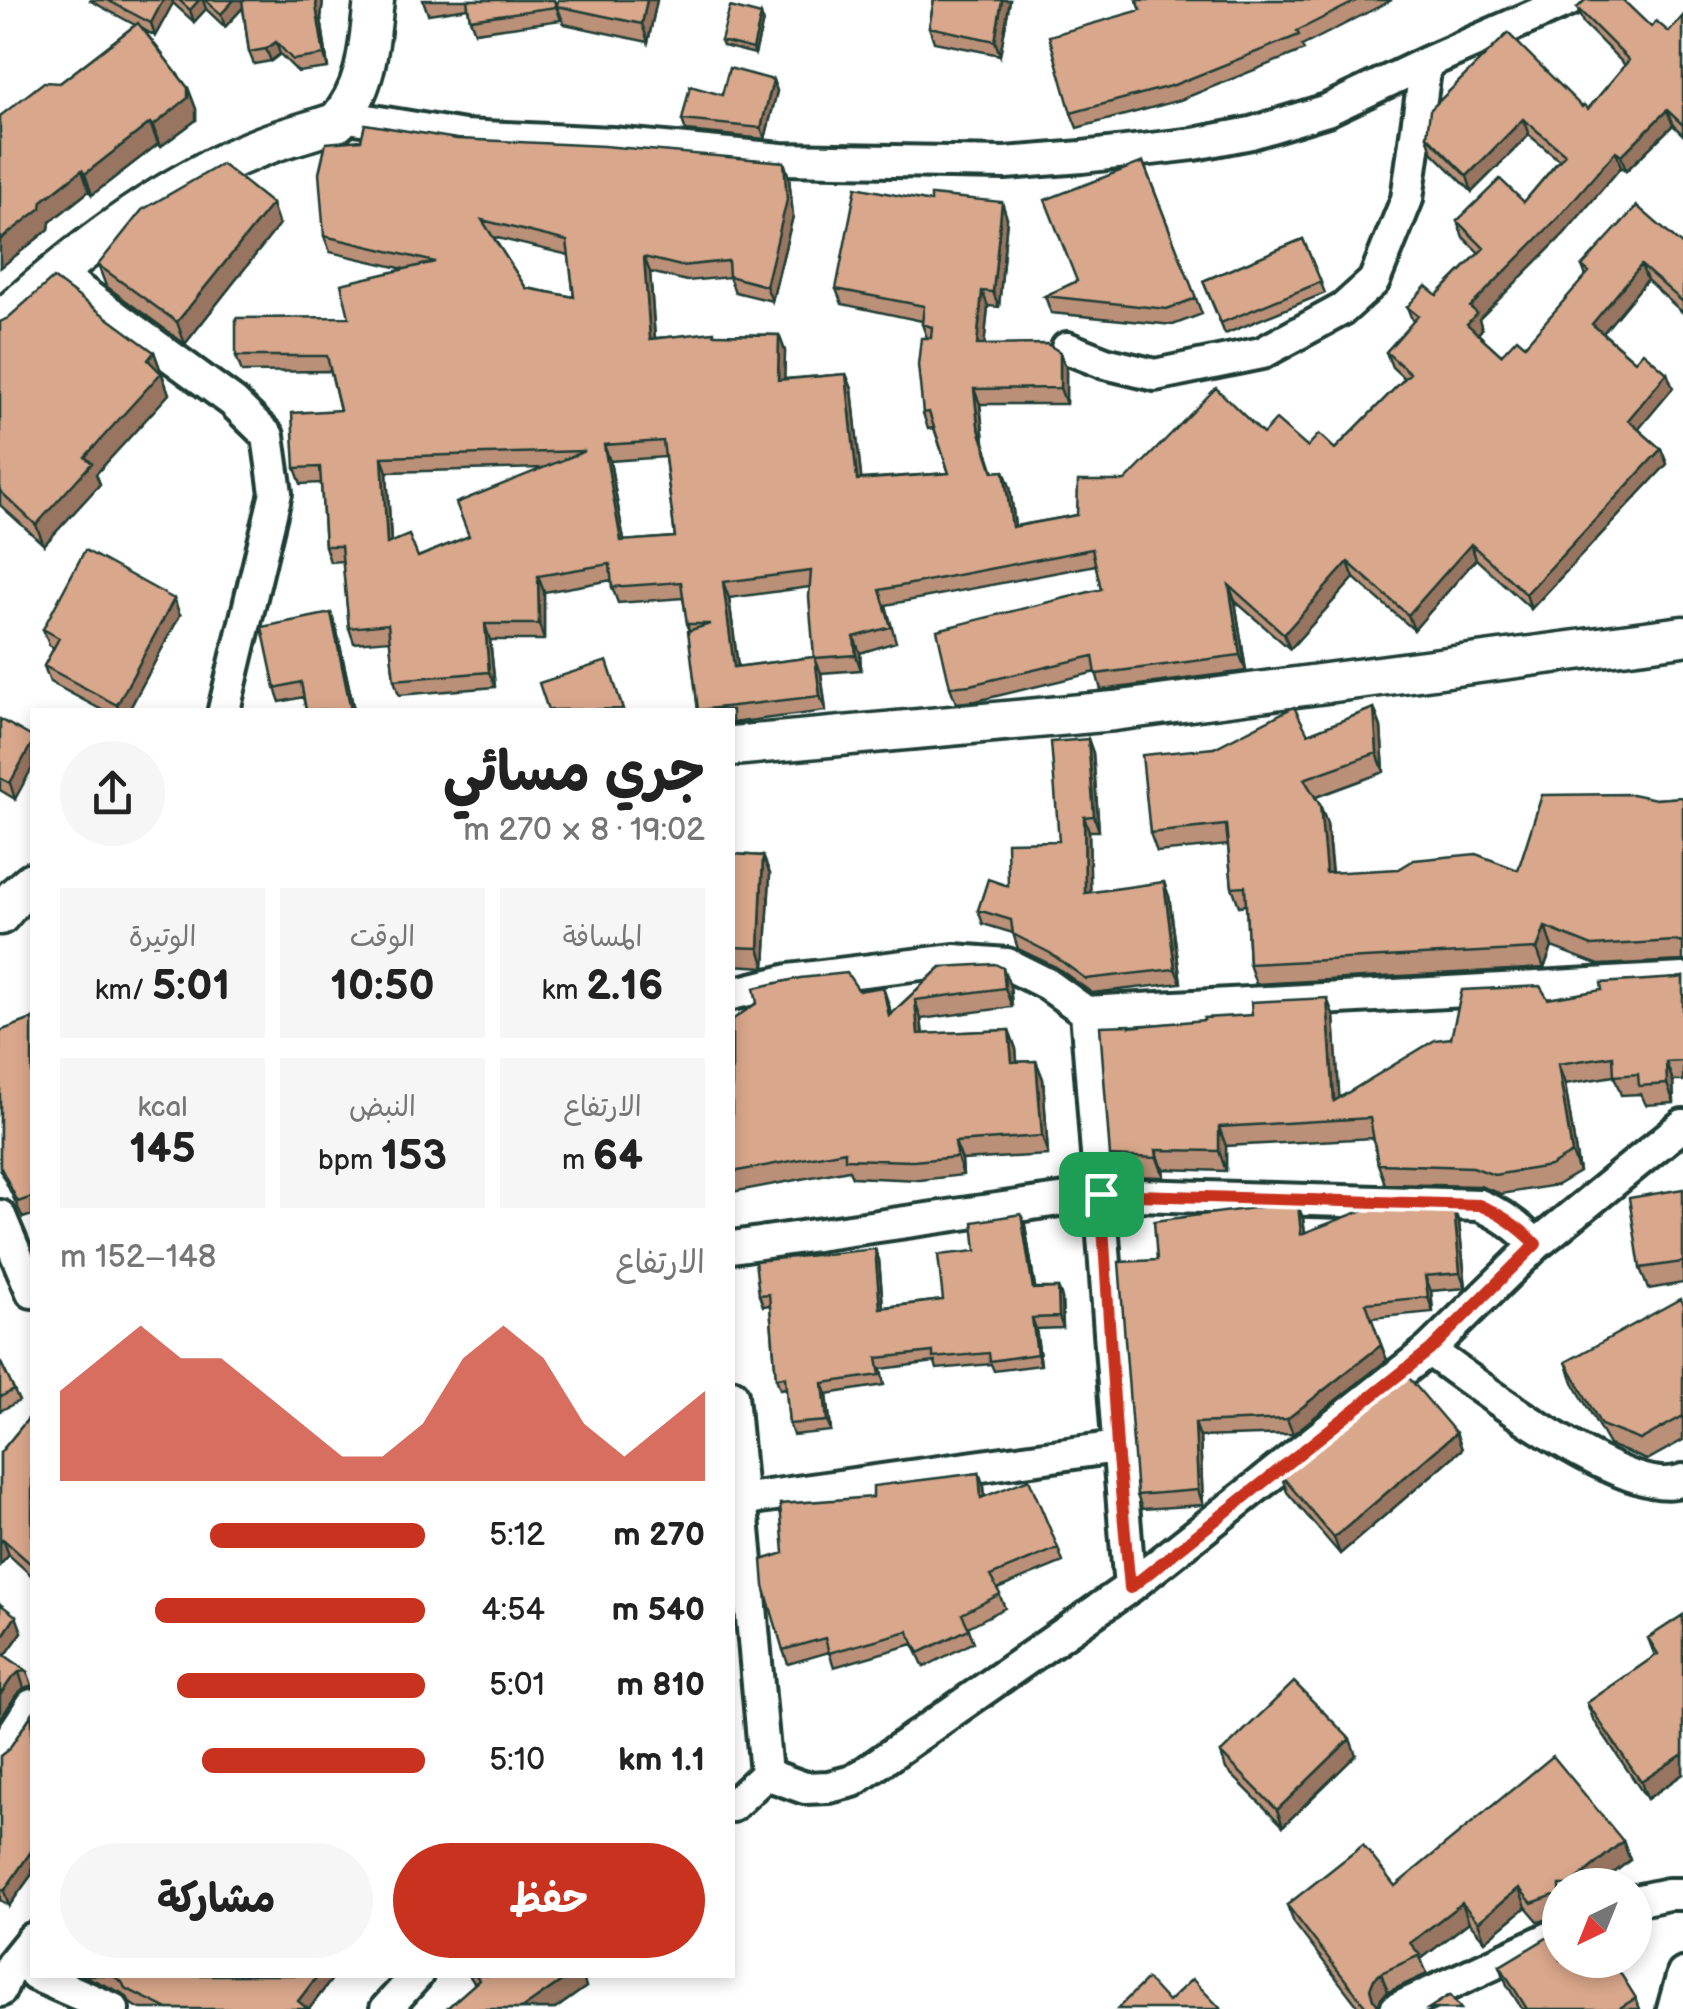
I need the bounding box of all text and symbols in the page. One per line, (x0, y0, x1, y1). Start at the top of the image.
text: جري مسائي (443, 740, 705, 807)
button: share (60, 741, 165, 846)
text: 19:02 · 8 × 270 m (463, 811, 705, 850)
text: الوتيرة (129, 921, 196, 954)
text: الوقت (350, 921, 415, 954)
text: المسافة (563, 921, 642, 954)
text: 5:01 (152, 961, 230, 1012)
text: 10:50 (330, 961, 435, 1012)
text: 2.16 (586, 961, 664, 1012)
text: /km (95, 974, 152, 1007)
text: km (542, 974, 586, 1007)
text: kcal (137, 1091, 188, 1124)
text: النبض (349, 1091, 416, 1124)
text: الارتفاع (563, 1091, 642, 1124)
text: 145 (129, 1124, 196, 1175)
text: 153 (381, 1131, 447, 1182)
text: 64 (593, 1131, 643, 1182)
text: bpm (318, 1144, 381, 1177)
text: m (562, 1144, 593, 1177)
pin (1059, 1152, 1144, 1237)
icon: arrive (1074, 1167, 1129, 1222)
text: 148–152 m (60, 1238, 216, 1277)
text: الارتفاع (615, 1244, 705, 1283)
text: 5:12 (489, 1516, 545, 1555)
text: 270 m (613, 1516, 705, 1555)
text: 4:54 (481, 1591, 545, 1630)
text: 540 m (612, 1591, 705, 1630)
text: 5:01 (489, 1666, 545, 1705)
text: 810 m (616, 1666, 705, 1705)
text: 5:10 (489, 1741, 545, 1780)
text: 1.1 km (618, 1741, 705, 1780)
button: مشاركة (60, 1843, 373, 1958)
button: حفظ (393, 1843, 705, 1958)
north arrow (1542, 1868, 1652, 1978)
map controls (1542, 1868, 1652, 1978)

